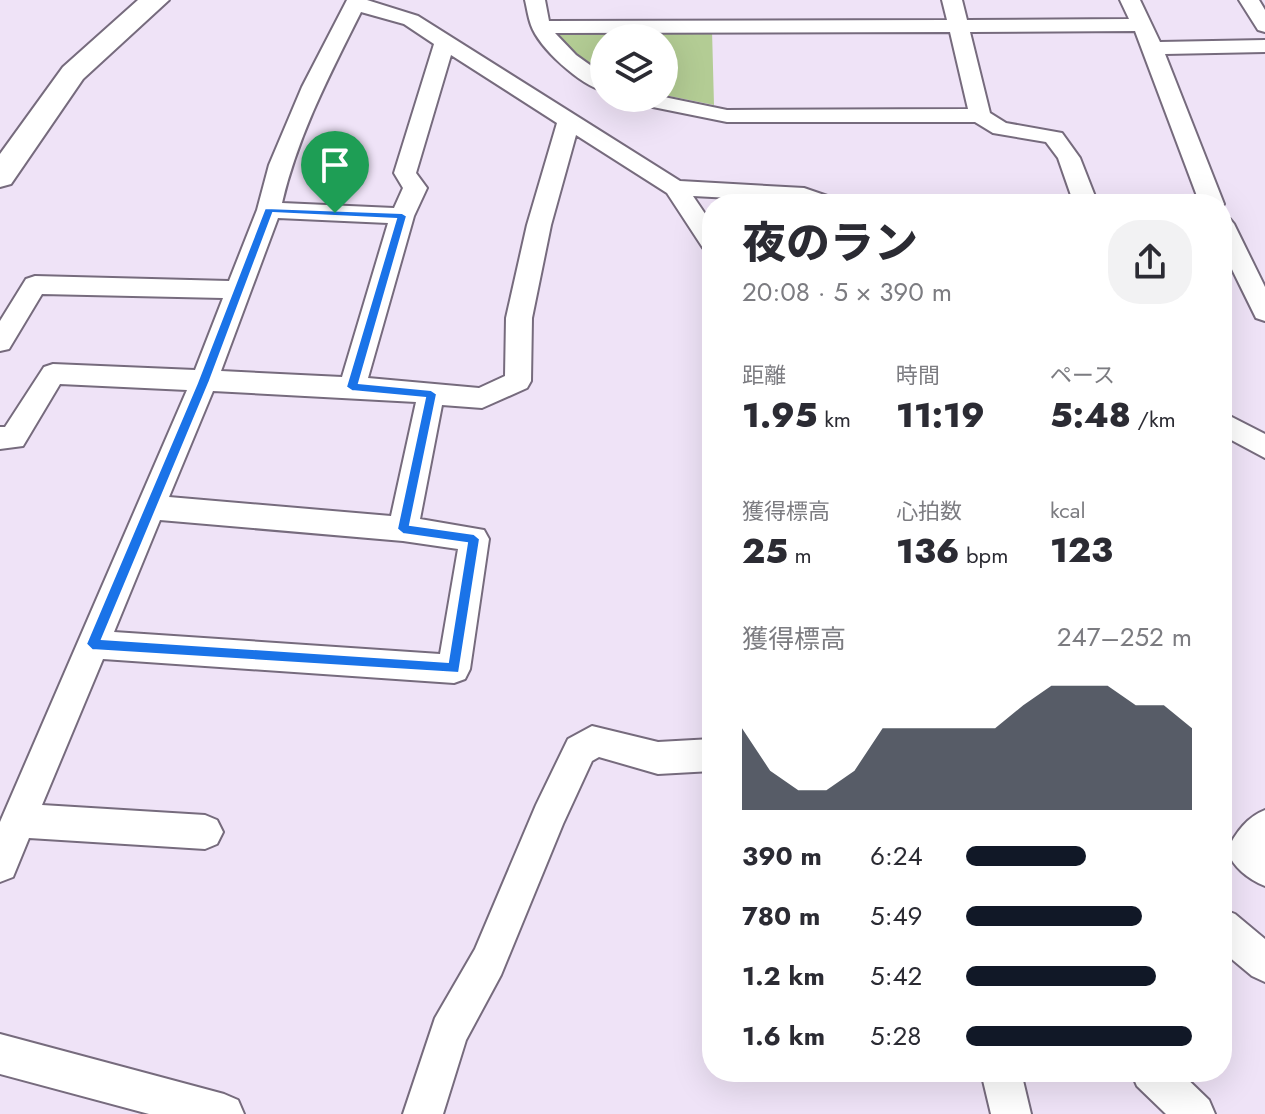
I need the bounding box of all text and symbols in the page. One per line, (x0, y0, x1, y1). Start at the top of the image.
map controls (590, 24, 678, 112)
button: layers (590, 24, 678, 112)
pin (301, 131, 369, 213)
icon: arrive (313, 143, 357, 187)
text: 夜のラン (742, 211, 918, 275)
button: share (1108, 220, 1192, 304)
text: 20:08 · 5 × 390 m (742, 273, 952, 311)
text: 距離 (742, 359, 786, 391)
text: 時間 (896, 359, 940, 391)
text: ペース (1050, 359, 1115, 391)
text: 1.95 (742, 391, 818, 440)
text: 11:19 (896, 391, 985, 440)
text: 5:48 (1050, 391, 1131, 440)
text: km (818, 403, 851, 435)
text: /km (1131, 403, 1176, 435)
text: kcal (1050, 494, 1086, 526)
text: 獲得標高 (742, 495, 830, 527)
text: 心拍数 (896, 495, 962, 527)
text: 123 (1050, 526, 1113, 575)
text: 25 (742, 527, 788, 576)
text: 136 (896, 527, 959, 576)
text: m (788, 539, 812, 571)
text: bpm (959, 539, 1008, 571)
text: 247–252 m (1057, 618, 1192, 656)
text: 獲得標高 (742, 620, 846, 658)
text: 390 m (742, 837, 822, 875)
text: 6:24 (870, 837, 923, 875)
text: 780 m (742, 897, 820, 935)
text: 5:49 (870, 897, 923, 935)
text: 1.2 km (742, 957, 825, 995)
text: 5:42 (870, 957, 922, 995)
text: 1.6 km (742, 1017, 825, 1055)
text: 5:28 (870, 1017, 921, 1055)

